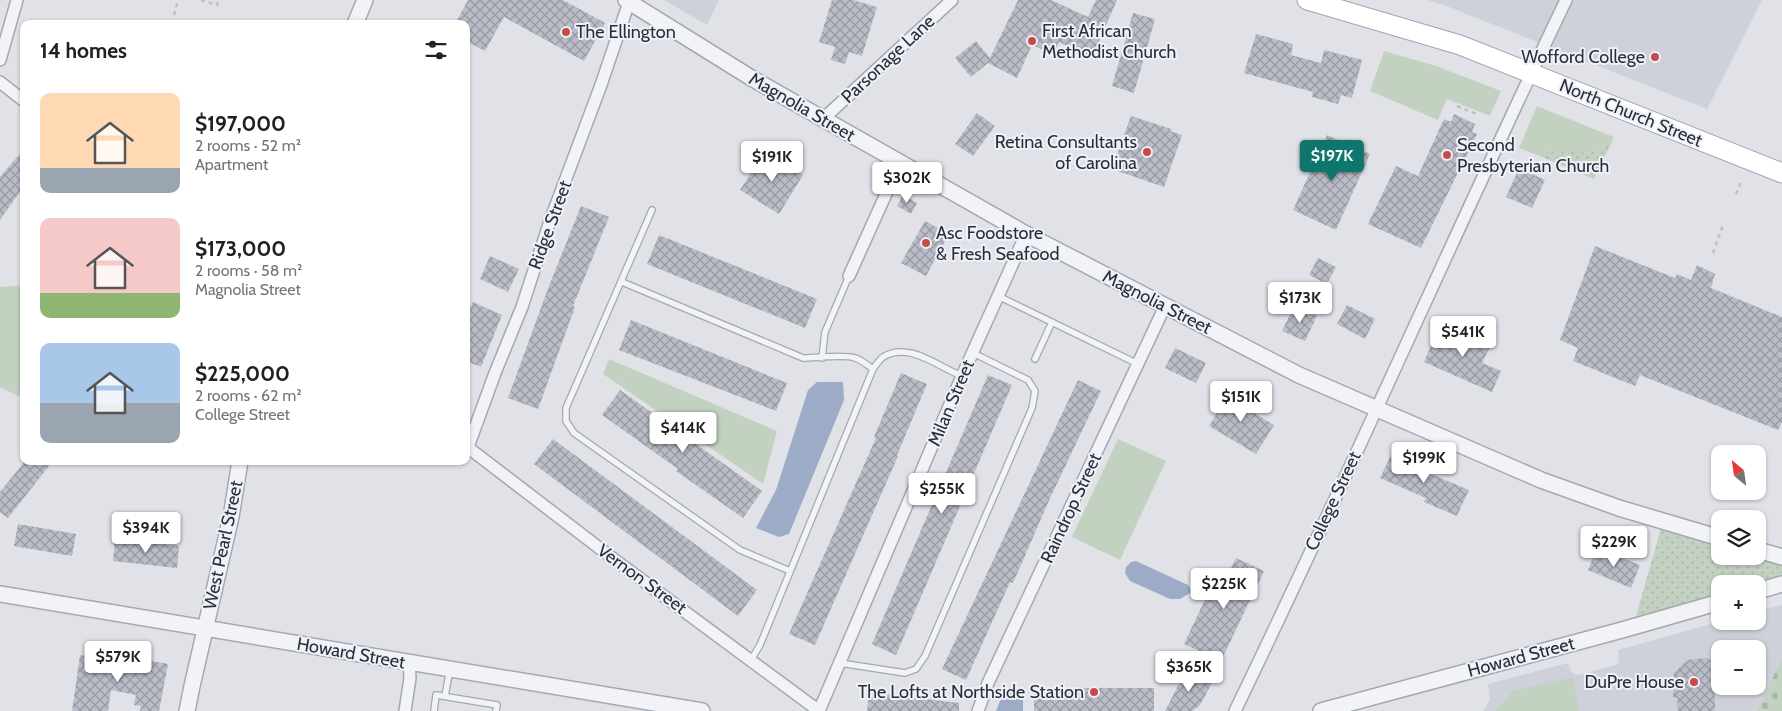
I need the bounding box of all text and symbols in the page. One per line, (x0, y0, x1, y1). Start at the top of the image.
street label: Parsonage Lane (837, 10, 939, 108)
place label: First African Methodist Church (1042, 20, 1176, 63)
place label: The Ellington (576, 21, 676, 43)
marker: The Ellington (560, 26, 572, 38)
marker: First African Methodist Church (1026, 35, 1038, 47)
icon: filters (422, 36, 450, 64)
text: 14 homes (40, 38, 127, 63)
place label: Wofford College (1521, 46, 1645, 68)
marker: Wofford College (1649, 51, 1661, 63)
street label: Magnolia Street (745, 68, 859, 146)
street label: North Church Street (1556, 74, 1706, 152)
text: $197,000 (195, 111, 286, 136)
icon: home (80, 113, 140, 173)
place label: Retina Consultants of Carolina (995, 131, 1137, 174)
place label: Second Presbyterian Church (1457, 134, 1609, 177)
text: 2 rooms · 52 m² (195, 136, 301, 155)
pin: $191K (737, 140, 807, 183)
pin: $197K (1297, 140, 1367, 182)
marker: Retina Consultants of Carolina (1141, 146, 1153, 158)
text: $197K (1311, 146, 1353, 165)
text: $191K (752, 147, 792, 166)
marker: Second Presbyterian Church (1441, 149, 1453, 161)
text: Apartment (195, 155, 268, 174)
pin: $302K (872, 162, 942, 204)
text: $302K (883, 168, 931, 187)
street label: Ridge Street (524, 178, 576, 272)
place label: Asc Foodstore & Fresh Seafood (936, 222, 1059, 265)
text: $173,000 (195, 236, 286, 261)
marker: Asc Foodstore & Fresh Seafood (920, 237, 932, 249)
icon: home (80, 238, 140, 298)
text: 2 rooms · 58 m² (195, 261, 302, 280)
street label: Magnolia Street (1099, 265, 1215, 339)
text: Magnolia Street (195, 280, 301, 299)
pin: $173K (1265, 282, 1335, 324)
text: $173K (1279, 288, 1321, 307)
pin: $541K (1428, 316, 1498, 358)
text: $541K (1441, 322, 1485, 341)
street label: Milan Street (923, 357, 979, 449)
text: $225,000 (195, 361, 290, 386)
icon: home (80, 363, 140, 423)
pin: $151K (1206, 380, 1276, 423)
text: 2 rooms · 62 m² (195, 386, 302, 405)
text: $151K (1221, 387, 1261, 406)
text: College Street (195, 405, 290, 424)
pin: $414K (648, 412, 718, 454)
text: $414K (661, 418, 705, 437)
pin: $199K (1389, 442, 1459, 484)
north arrow (1711, 445, 1766, 500)
map controls (1711, 445, 1766, 695)
street label: College Street (1300, 448, 1366, 554)
text: $199K (1402, 448, 1446, 467)
street label: Raindrop Street (1036, 449, 1106, 567)
pin: $255K (907, 472, 977, 515)
street label: West Pearl Street (199, 479, 247, 611)
text: $255K (920, 479, 964, 498)
button: layers (1711, 510, 1766, 565)
pin: $394K (111, 512, 181, 554)
text: $394K (123, 518, 169, 537)
pin: $229K (1579, 526, 1649, 568)
text: $229K (1591, 532, 1637, 551)
street label: Vernon Street (593, 539, 691, 619)
pin: $225K (1189, 568, 1259, 610)
text: $225K (1202, 574, 1246, 593)
button: + (1711, 575, 1766, 630)
street label: Howard Street (1465, 632, 1577, 682)
street label: Howard Street (295, 633, 407, 673)
pin: $579K (83, 640, 153, 683)
button: − (1711, 640, 1766, 695)
text: $579K (95, 647, 141, 666)
pin: $365K (1154, 650, 1224, 693)
text: $365K (1166, 657, 1212, 676)
place label: DuPre House (1585, 671, 1684, 693)
marker: DuPre House (1688, 676, 1700, 688)
place label: The Lofts at Northside Station (858, 681, 1084, 703)
marker: The Lofts at Northside Station (1088, 686, 1100, 698)

